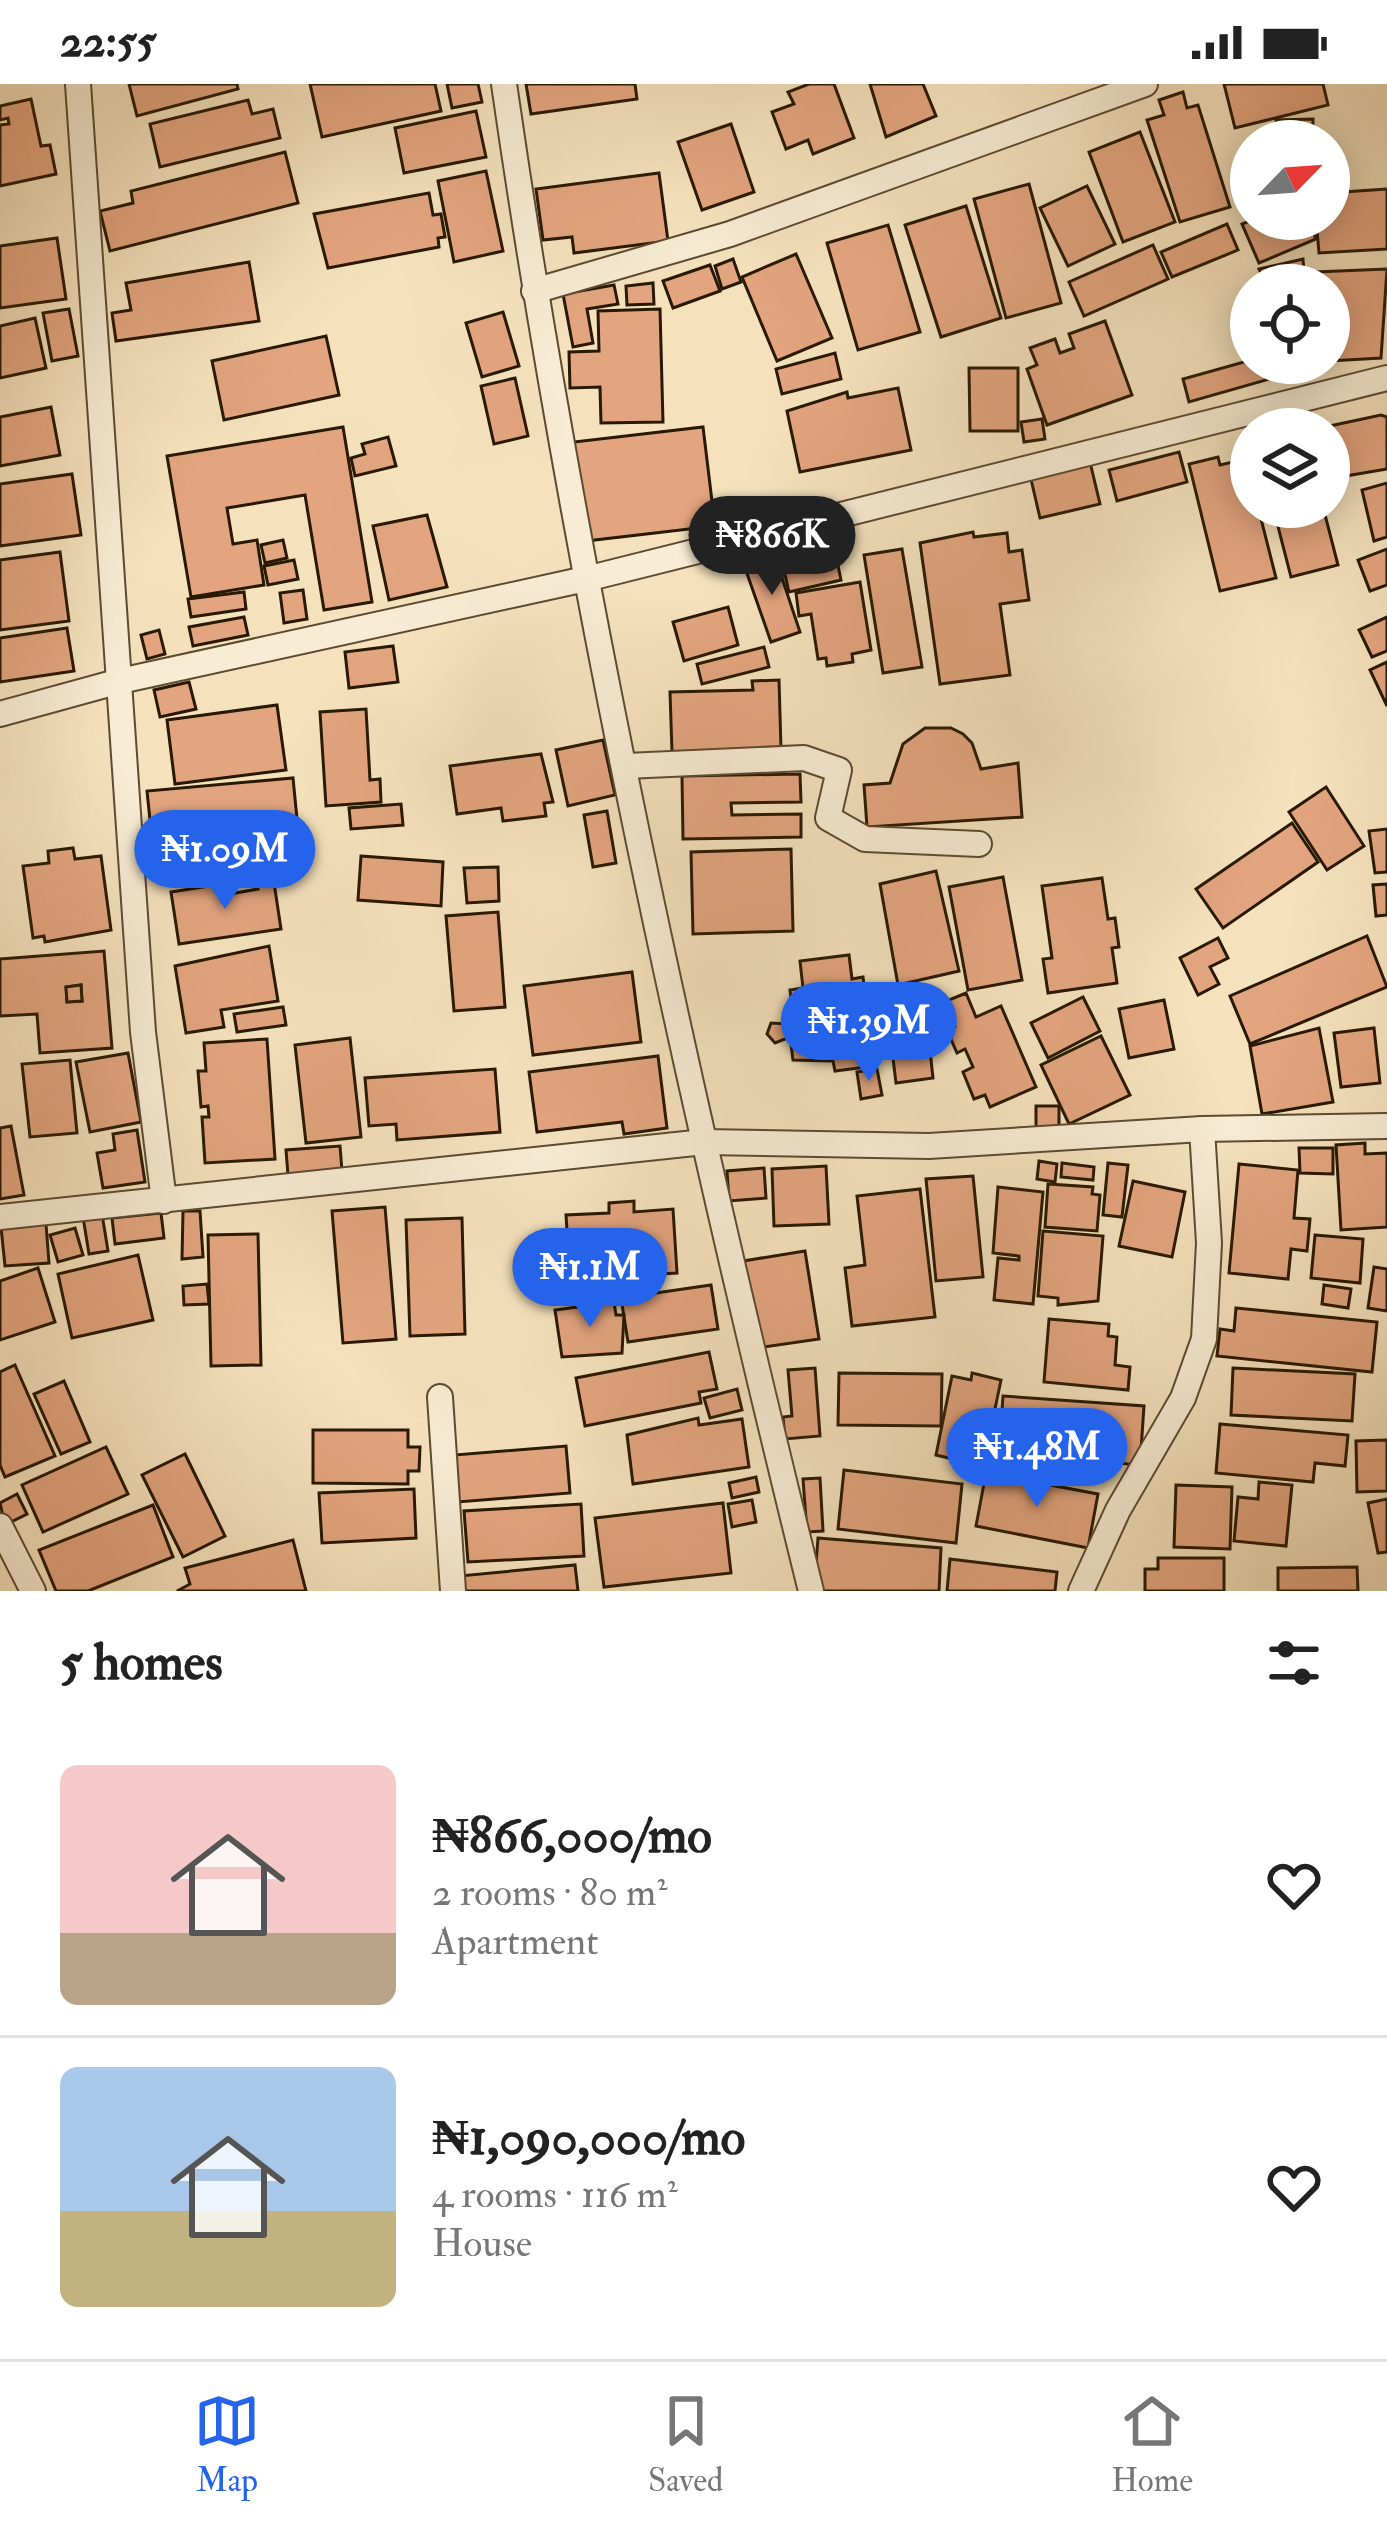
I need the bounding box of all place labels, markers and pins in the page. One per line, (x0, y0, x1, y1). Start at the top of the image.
pin: ₦866K (688, 496, 856, 598)
pin: ₦1.09M (127, 810, 323, 912)
pin: ₦1.39M (771, 982, 967, 1084)
pin: ₦1.1M (506, 1228, 674, 1330)
pin: ₦1.48M (939, 1408, 1135, 1510)

